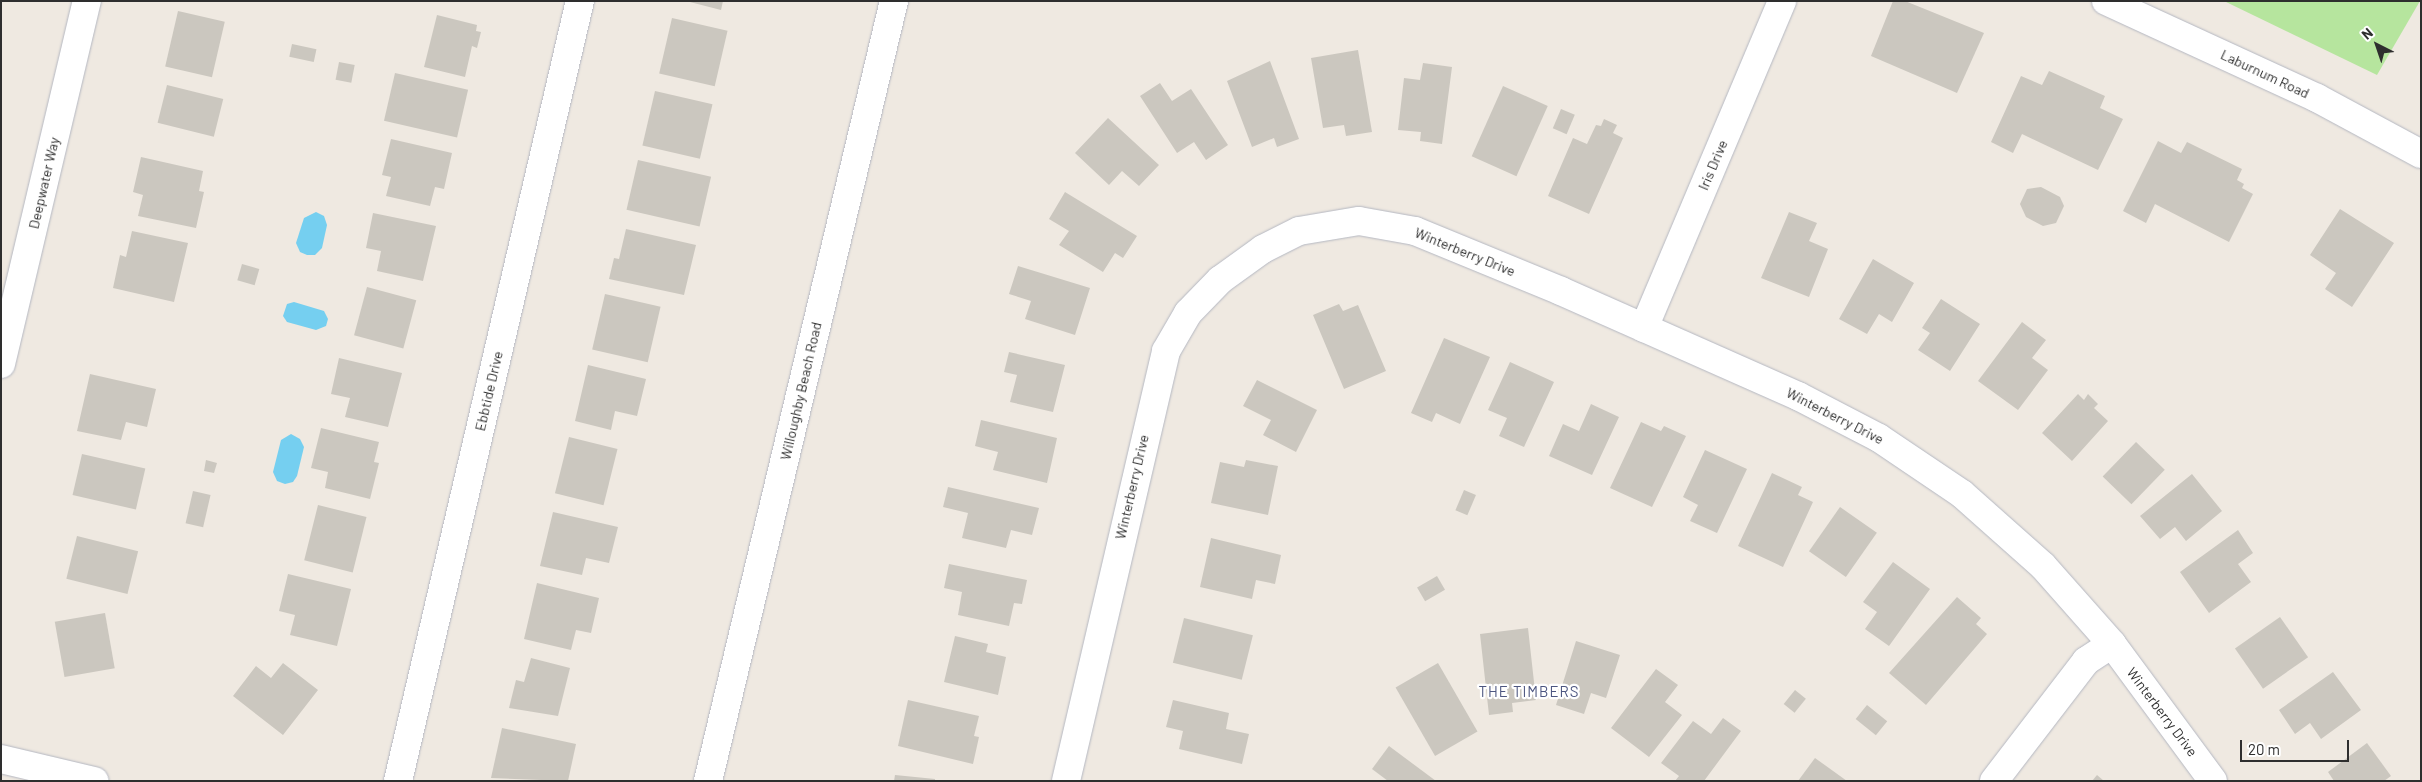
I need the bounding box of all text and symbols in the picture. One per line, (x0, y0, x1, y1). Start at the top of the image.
north arrow (2352, 20, 2402, 70)
text: N (2358, 24, 2376, 43)
street label: Laburnum Road (2218, 46, 2312, 102)
street label: Deepwater Way (25, 136, 63, 230)
street label: Iris Drive (1695, 137, 1731, 193)
street label: Winterberry Drive (1412, 224, 1518, 280)
street label: Willoughby Beach Road (777, 320, 825, 462)
street label: Ebbtide Drive (472, 349, 506, 433)
street label: Winterberry Drive (1784, 384, 1886, 448)
street label: Winterberry Drive (1112, 433, 1152, 541)
street label: Winterberry Drive (2123, 664, 2201, 760)
district label: THE TIMBERS (1477, 683, 1581, 701)
scale bar (2242, 730, 2351, 762)
text: 20 m (2248, 740, 2280, 758)

